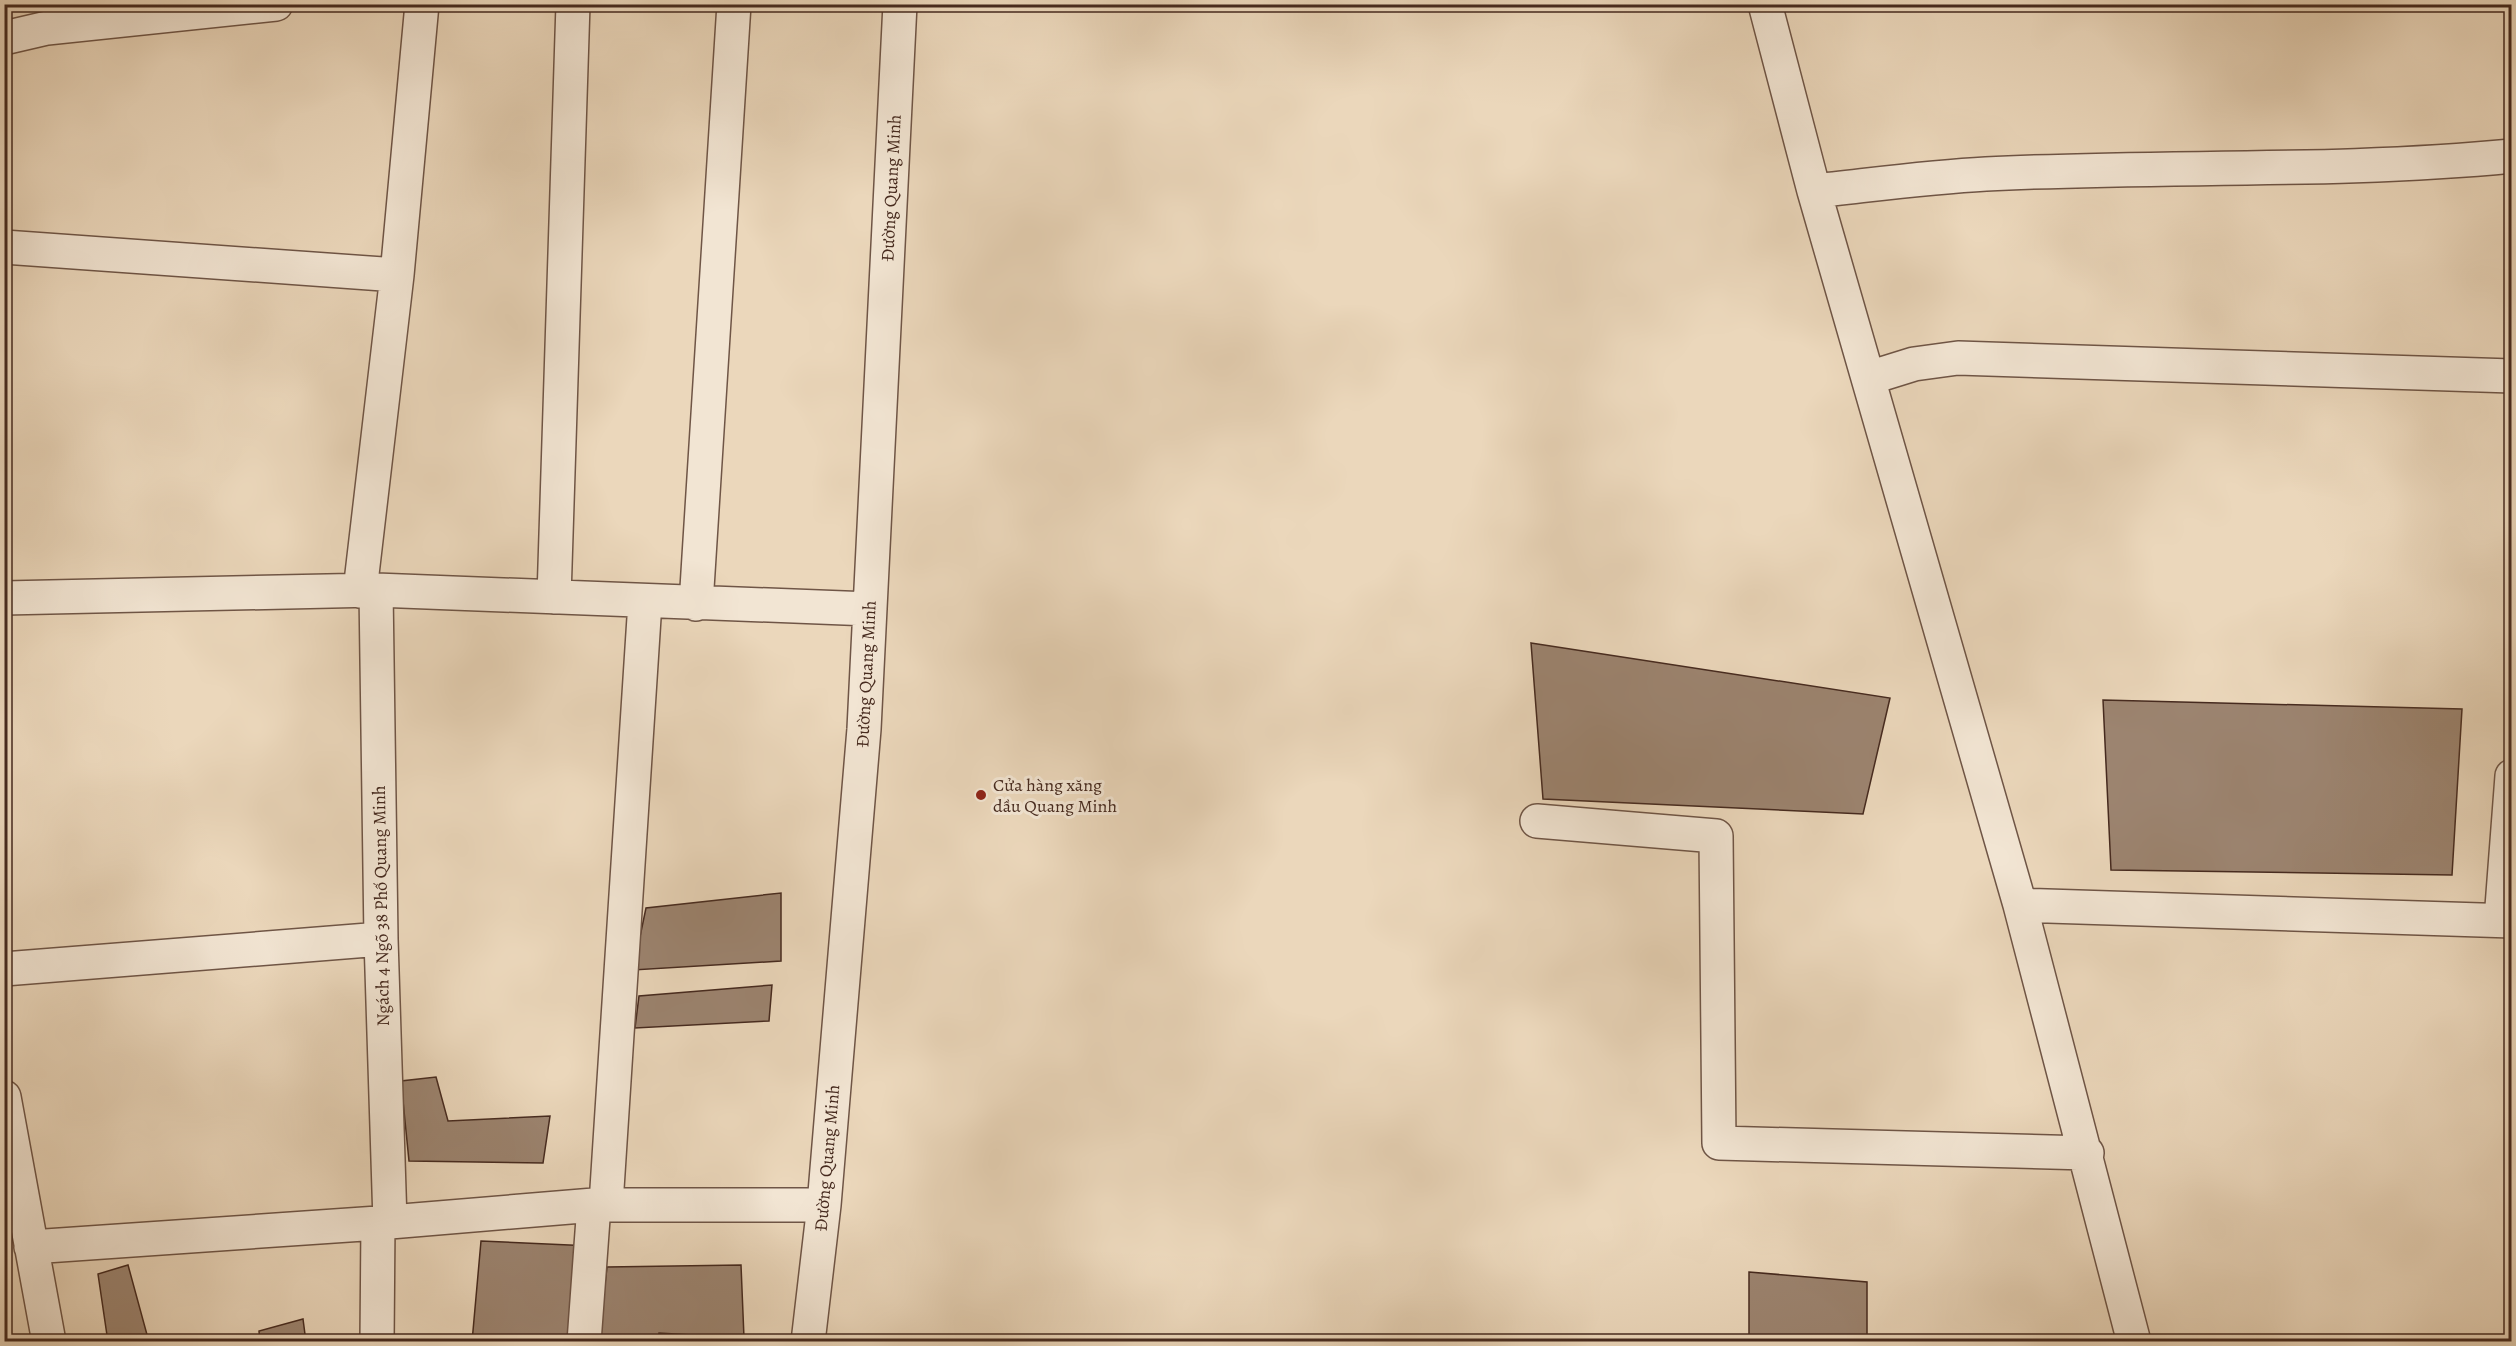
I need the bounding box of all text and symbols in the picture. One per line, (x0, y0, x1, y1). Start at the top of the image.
street label: Đường Quang Minh (875, 113, 907, 262)
street label: Đường Quang Minh (850, 599, 882, 748)
place label: Cửa hàng xăng dầu Quang Minh (993, 773, 1117, 818)
street label: Ngách 4 Ngõ 38 Phố Quang Minh (367, 785, 395, 1027)
marker: Cửa hàng xăng dầu Quang Minh (974, 788, 988, 802)
street label: Đường Quang Minh (809, 1083, 845, 1232)

